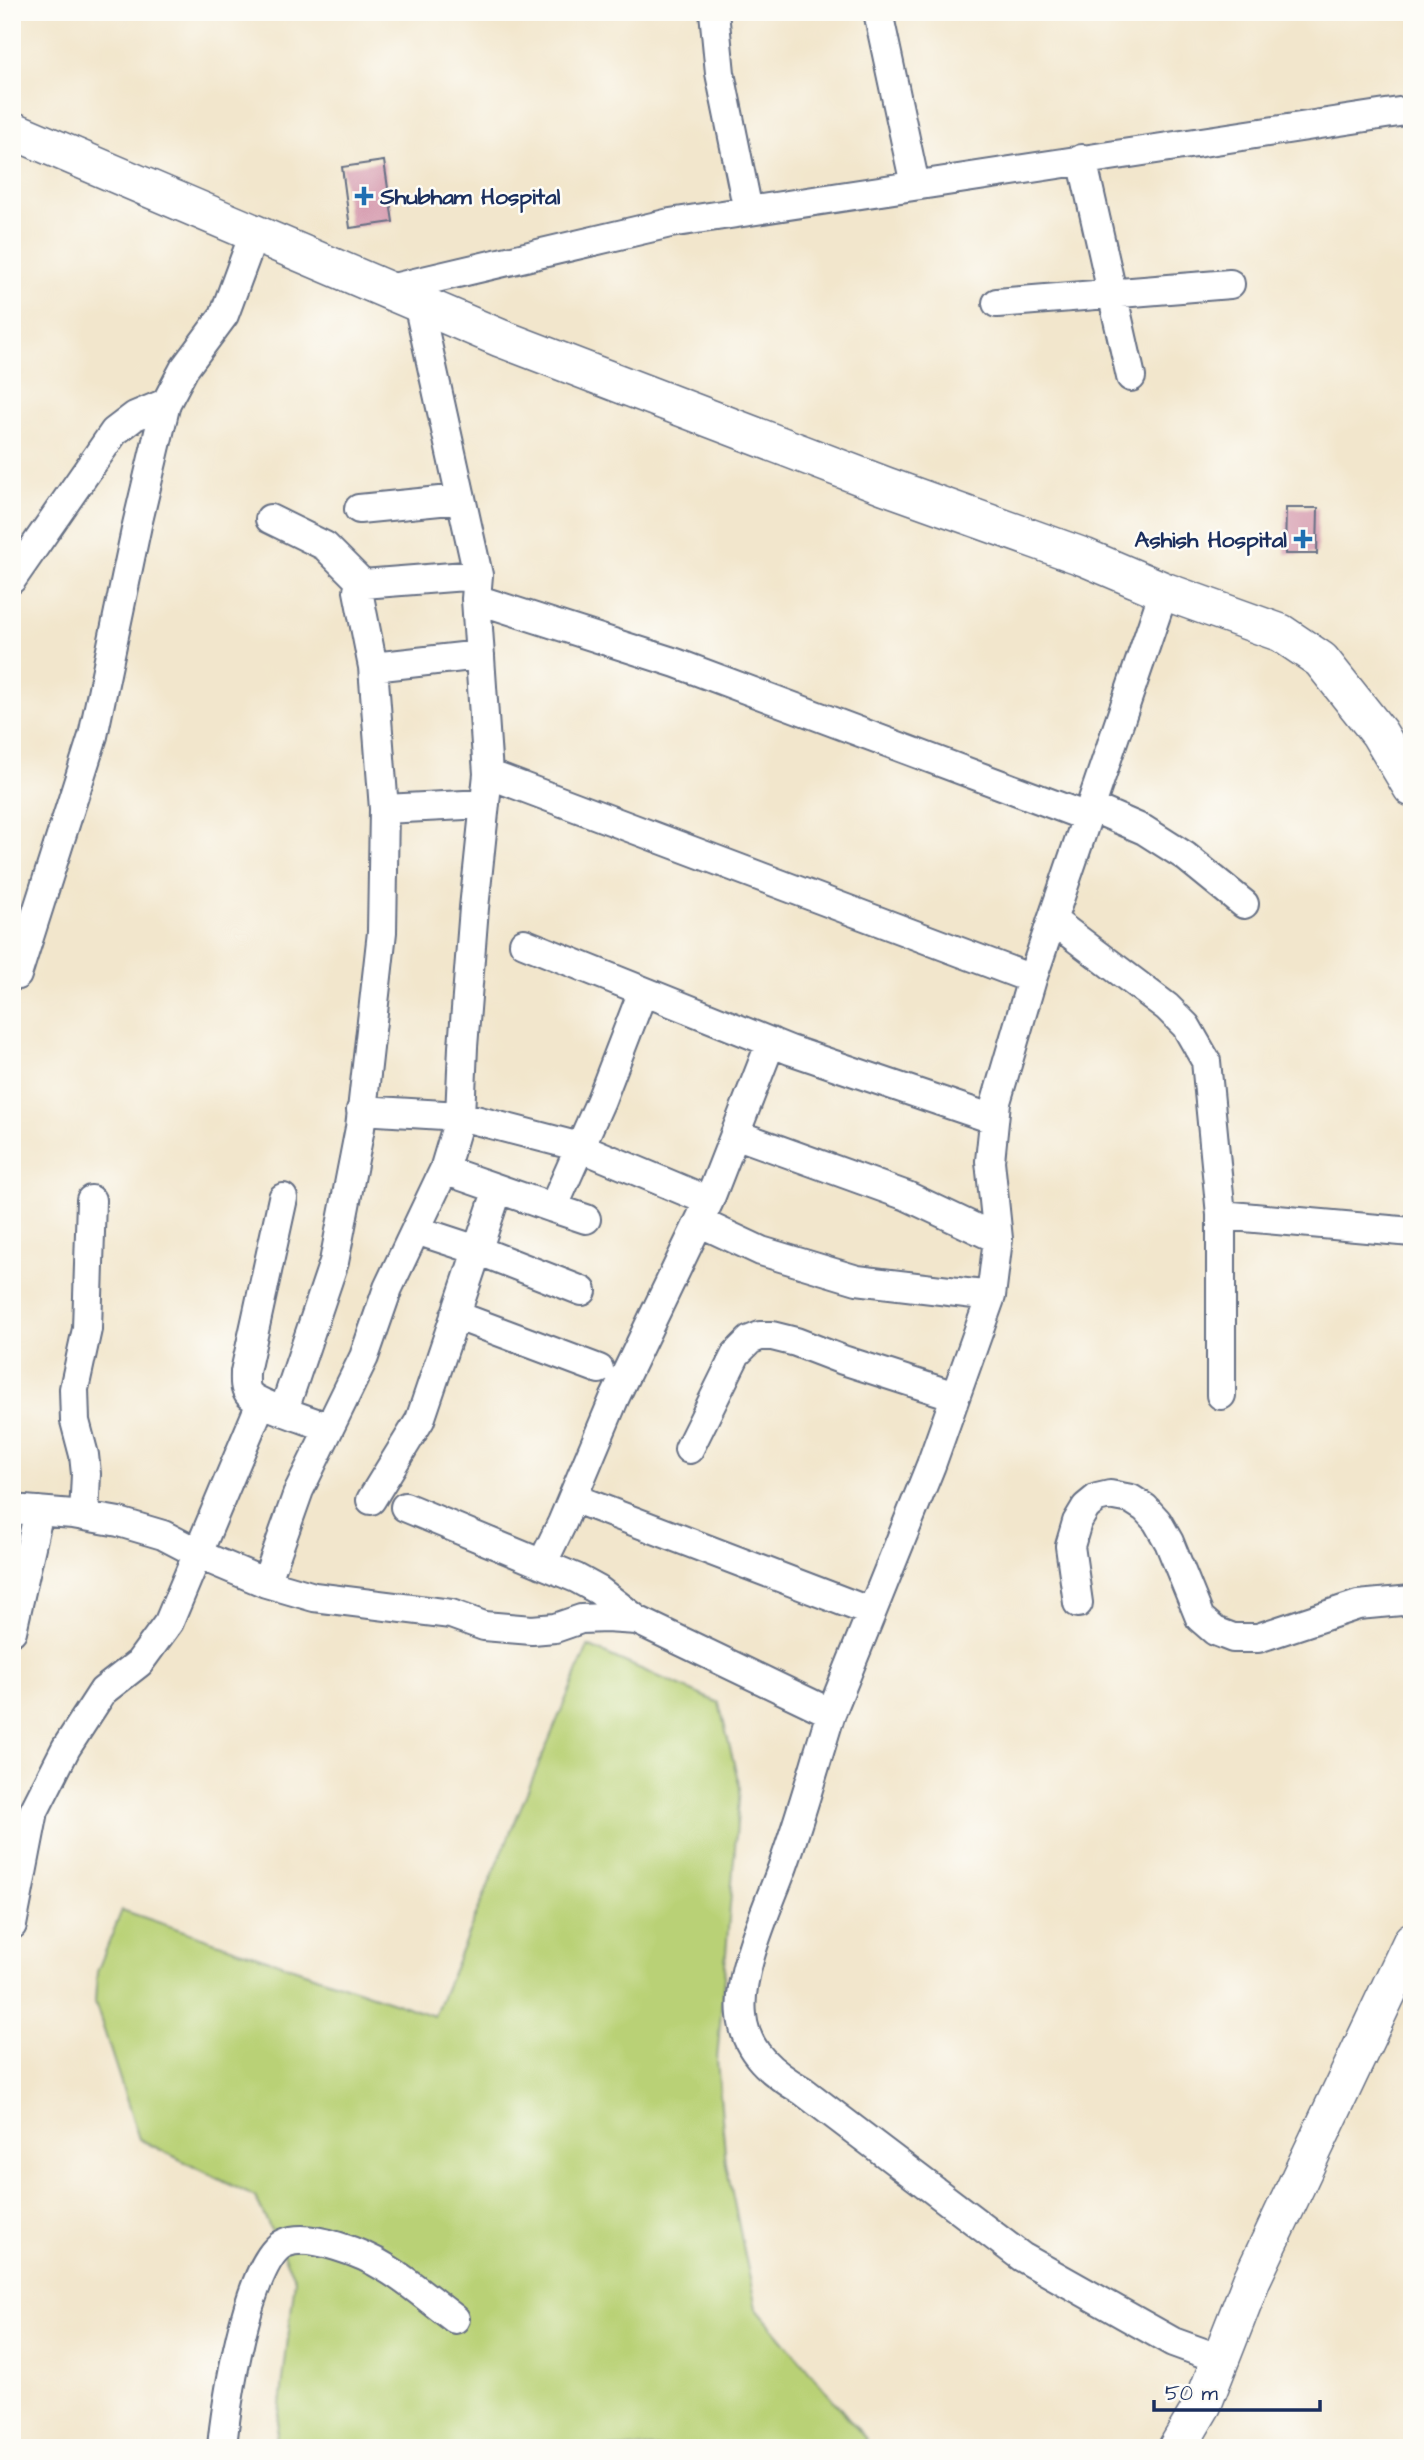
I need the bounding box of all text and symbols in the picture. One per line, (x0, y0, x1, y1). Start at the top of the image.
place label: Shubham Hospital (379, 181, 561, 213)
marker: Shubham Hospital (354, 186, 374, 206)
place label: Ashish Hospital (1134, 524, 1287, 556)
marker: Ashish Hospital (1293, 529, 1313, 549)
scale bar (1154, 2369, 1321, 2413)
text: 50 m (1165, 2379, 1219, 2408)

